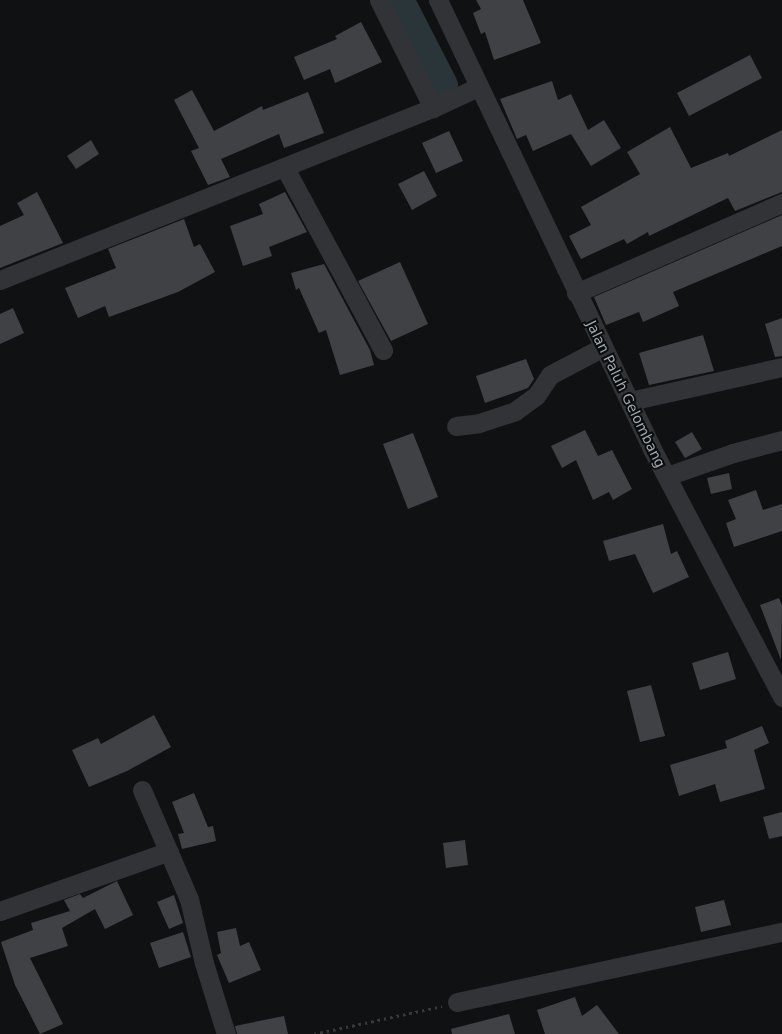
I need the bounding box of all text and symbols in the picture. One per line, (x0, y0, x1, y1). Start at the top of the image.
street label: Jalan Paluh Gelombang (583, 318, 669, 470)

